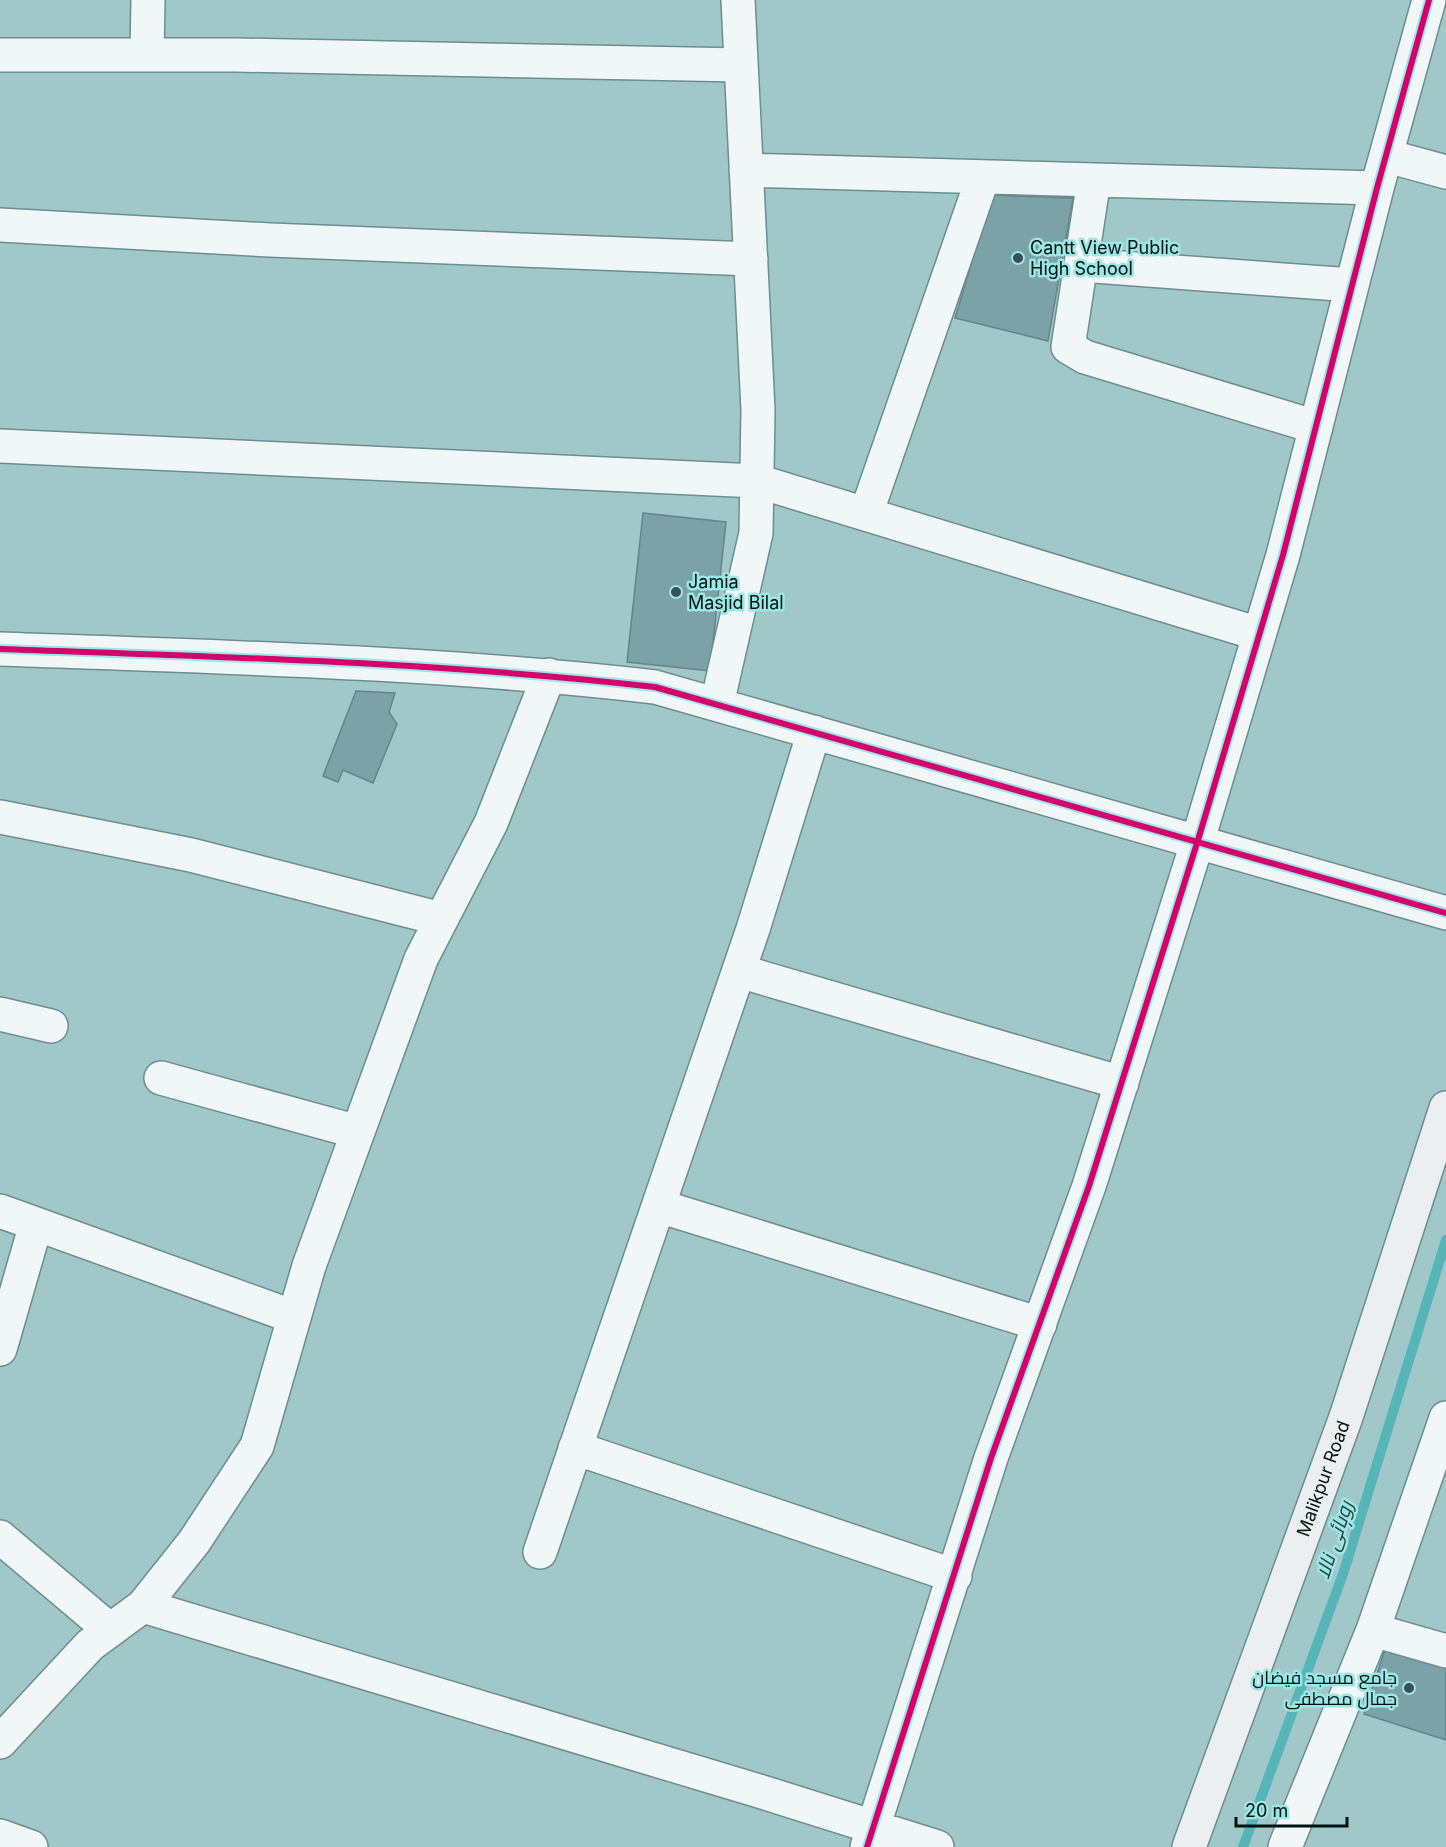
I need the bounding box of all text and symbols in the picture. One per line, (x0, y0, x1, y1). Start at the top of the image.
place label: Cantt View Public High School (1030, 237, 1179, 279)
marker: Cantt View Public High School (1011, 251, 1025, 265)
place label: Jamia Masjid Bilal (688, 571, 784, 613)
marker: Jamia Masjid Bilal (669, 585, 683, 599)
street label: Malikpur Road (1292, 1418, 1354, 1539)
water label: روہائی نالا (1310, 1497, 1359, 1582)
place label: جامع مسجد فیضان جمال مصطفی (1252, 1667, 1397, 1710)
marker: جامع مسجد فیضان جمال مصطفی (1402, 1681, 1416, 1695)
scale bar (1236, 1790, 1347, 1828)
text: 20 m (1245, 1800, 1288, 1821)

